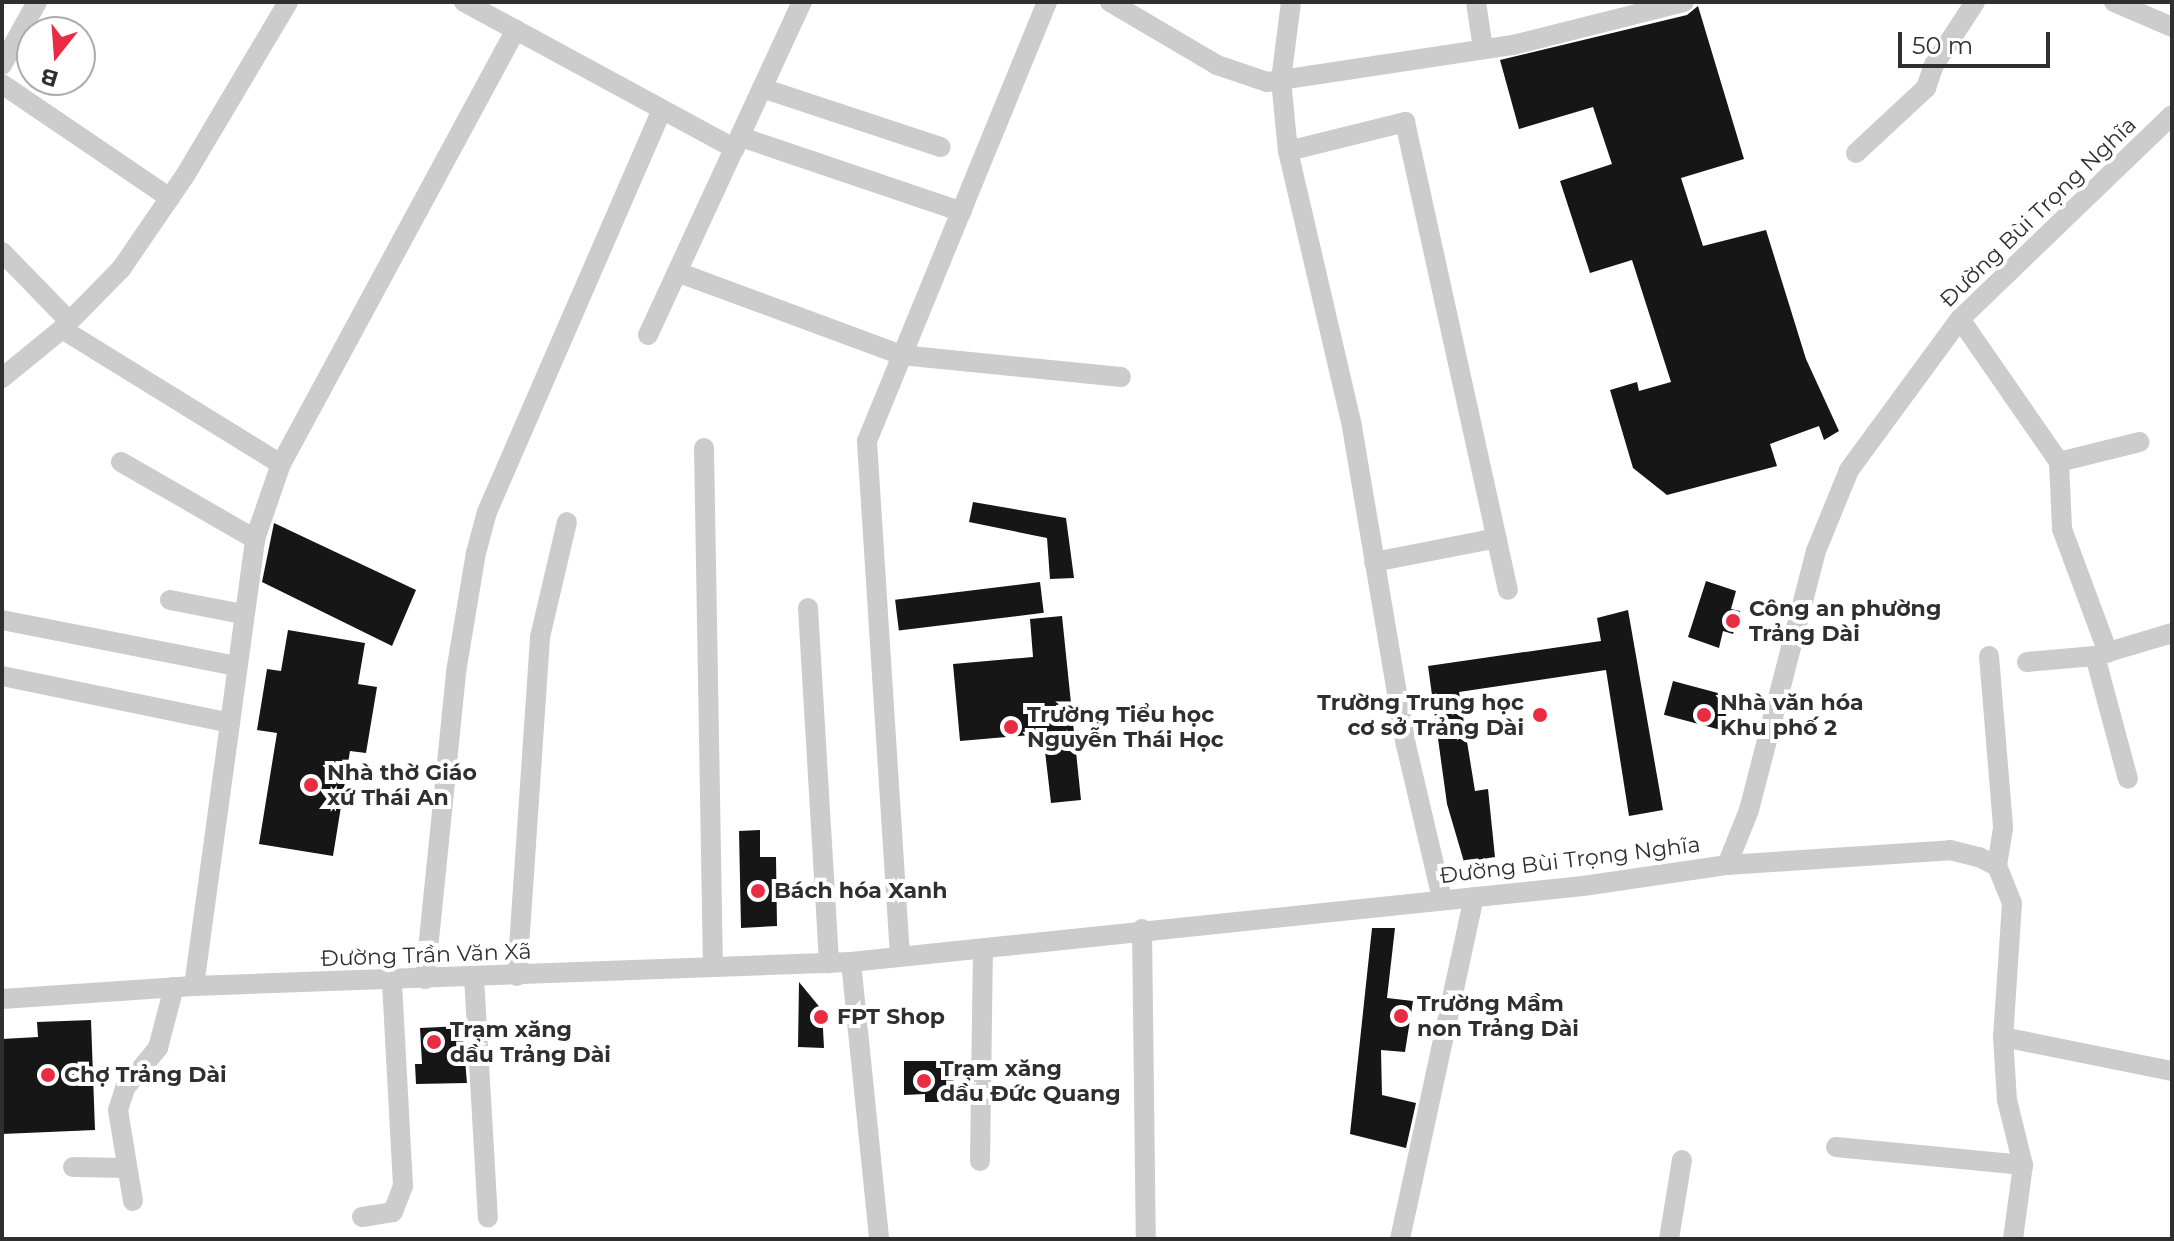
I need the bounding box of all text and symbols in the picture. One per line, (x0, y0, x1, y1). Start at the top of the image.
north arrow (16, 16, 96, 96)
scale bar (1902, 16, 2054, 66)
text: 50 m (1912, 31, 1973, 60)
text: B (37, 62, 61, 93)
street label: Đường Bùi Trọng Nghĩa (1934, 111, 2142, 313)
place label: Công an phường Trảng Dài (1749, 595, 1941, 646)
marker: Công an phường Trảng Dài (1724, 612, 1742, 630)
place label: Trường Trung học cơ sở Trảng Dài (1317, 689, 1524, 740)
place label: Nhà văn hóa Khu phố 2 (1720, 689, 1864, 740)
place label: Trường Tiểu học Nguyễn Thái Học (1027, 701, 1224, 752)
marker: Trường Trung học cơ sở Trảng Dài (1531, 706, 1549, 724)
marker: Nhà văn hóa Khu phố 2 (1695, 706, 1713, 724)
marker: Trường Tiểu học Nguyễn Thái Học (1002, 718, 1020, 736)
place label: Nhà thờ Giáo xứ Thái An (327, 759, 477, 810)
marker: Nhà thờ Giáo xứ Thái An (302, 776, 320, 794)
street label: Đường Bùi Trọng Nghĩa (1438, 831, 1702, 889)
place label: Bách hóa Xanh (774, 878, 947, 904)
marker: Bách hóa Xanh (749, 882, 767, 900)
street label: Đường Trần Văn Xã (320, 938, 532, 972)
place label: Trường Mầm non Trảng Dài (1417, 990, 1579, 1042)
place label: FPT Shop (837, 1004, 945, 1030)
marker: Trường Mầm non Trảng Dài (1392, 1007, 1410, 1025)
marker: FPT Shop (812, 1008, 830, 1026)
place label: Trạm xăng dầu Trảng Dài (450, 1016, 611, 1068)
marker: Trạm xăng dầu Trảng Dài (425, 1033, 443, 1051)
place label: Trạm xăng dầu Đức Quang (940, 1055, 1121, 1106)
place label: Chợ Trảng Dài (64, 1062, 227, 1088)
marker: Chợ Trảng Dài (39, 1066, 57, 1084)
marker: Trạm xăng dầu Đức Quang (915, 1072, 933, 1090)

